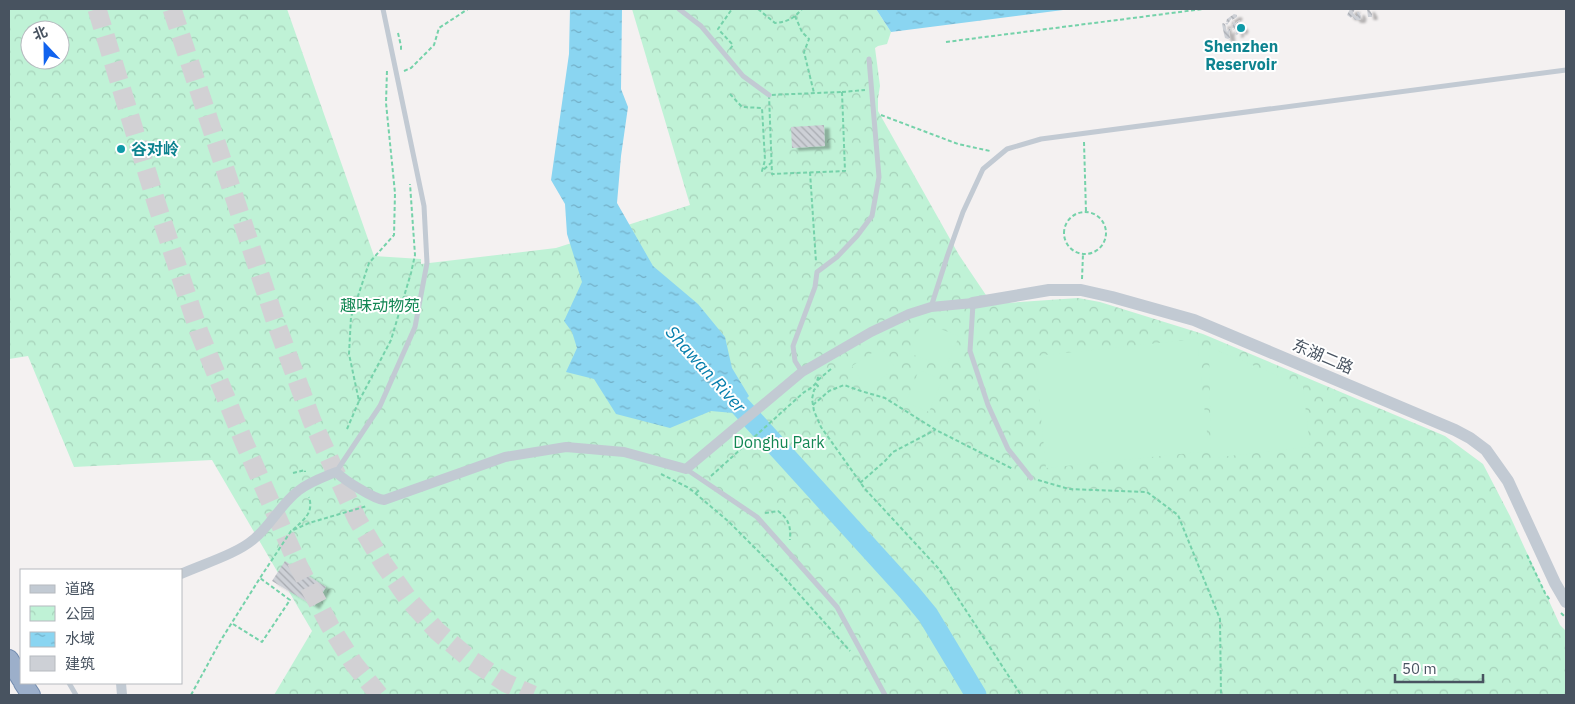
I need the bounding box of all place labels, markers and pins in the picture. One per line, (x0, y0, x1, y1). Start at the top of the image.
marker: Shenzhen Reservoir (1235, 22, 1247, 34)
place label: Shenzhen Reservoir (1204, 36, 1278, 74)
place label: 谷对岭 (131, 139, 179, 159)
marker: 谷对岭 (115, 143, 127, 155)

